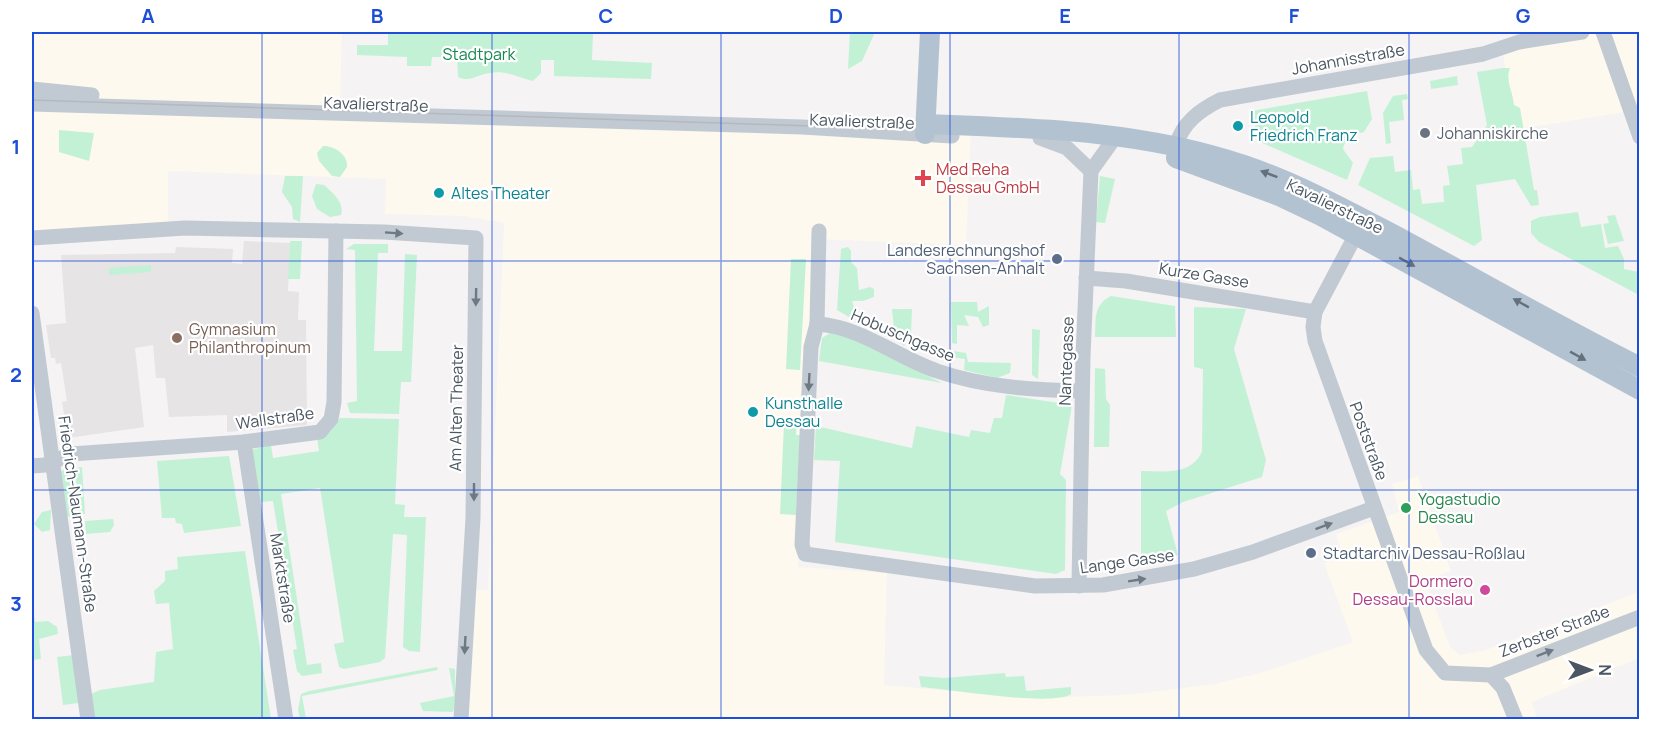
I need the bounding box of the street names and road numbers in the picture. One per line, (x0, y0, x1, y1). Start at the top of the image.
street label: Johannisstraße (1290, 38, 1406, 80)
street label: Kavalierstraße (323, 91, 429, 117)
street label: Kavalierstraße (809, 108, 915, 134)
street label: Kavalierstraße (1283, 173, 1387, 239)
street label: Kurze Gasse (1157, 257, 1251, 293)
street label: Hobuschgasse (848, 303, 958, 367)
street label: Nantegasse (1053, 316, 1079, 406)
street label: Am Alten Theater (444, 344, 468, 472)
street label: Poststraße (1345, 399, 1393, 483)
street label: Wallstraße (235, 402, 315, 434)
street label: Friedrich-Naumann-Straße (53, 414, 103, 614)
street label: Marktstraße (265, 532, 301, 624)
street label: Lange Gasse (1078, 544, 1176, 578)
street label: Zerbster Straße (1496, 600, 1612, 662)

